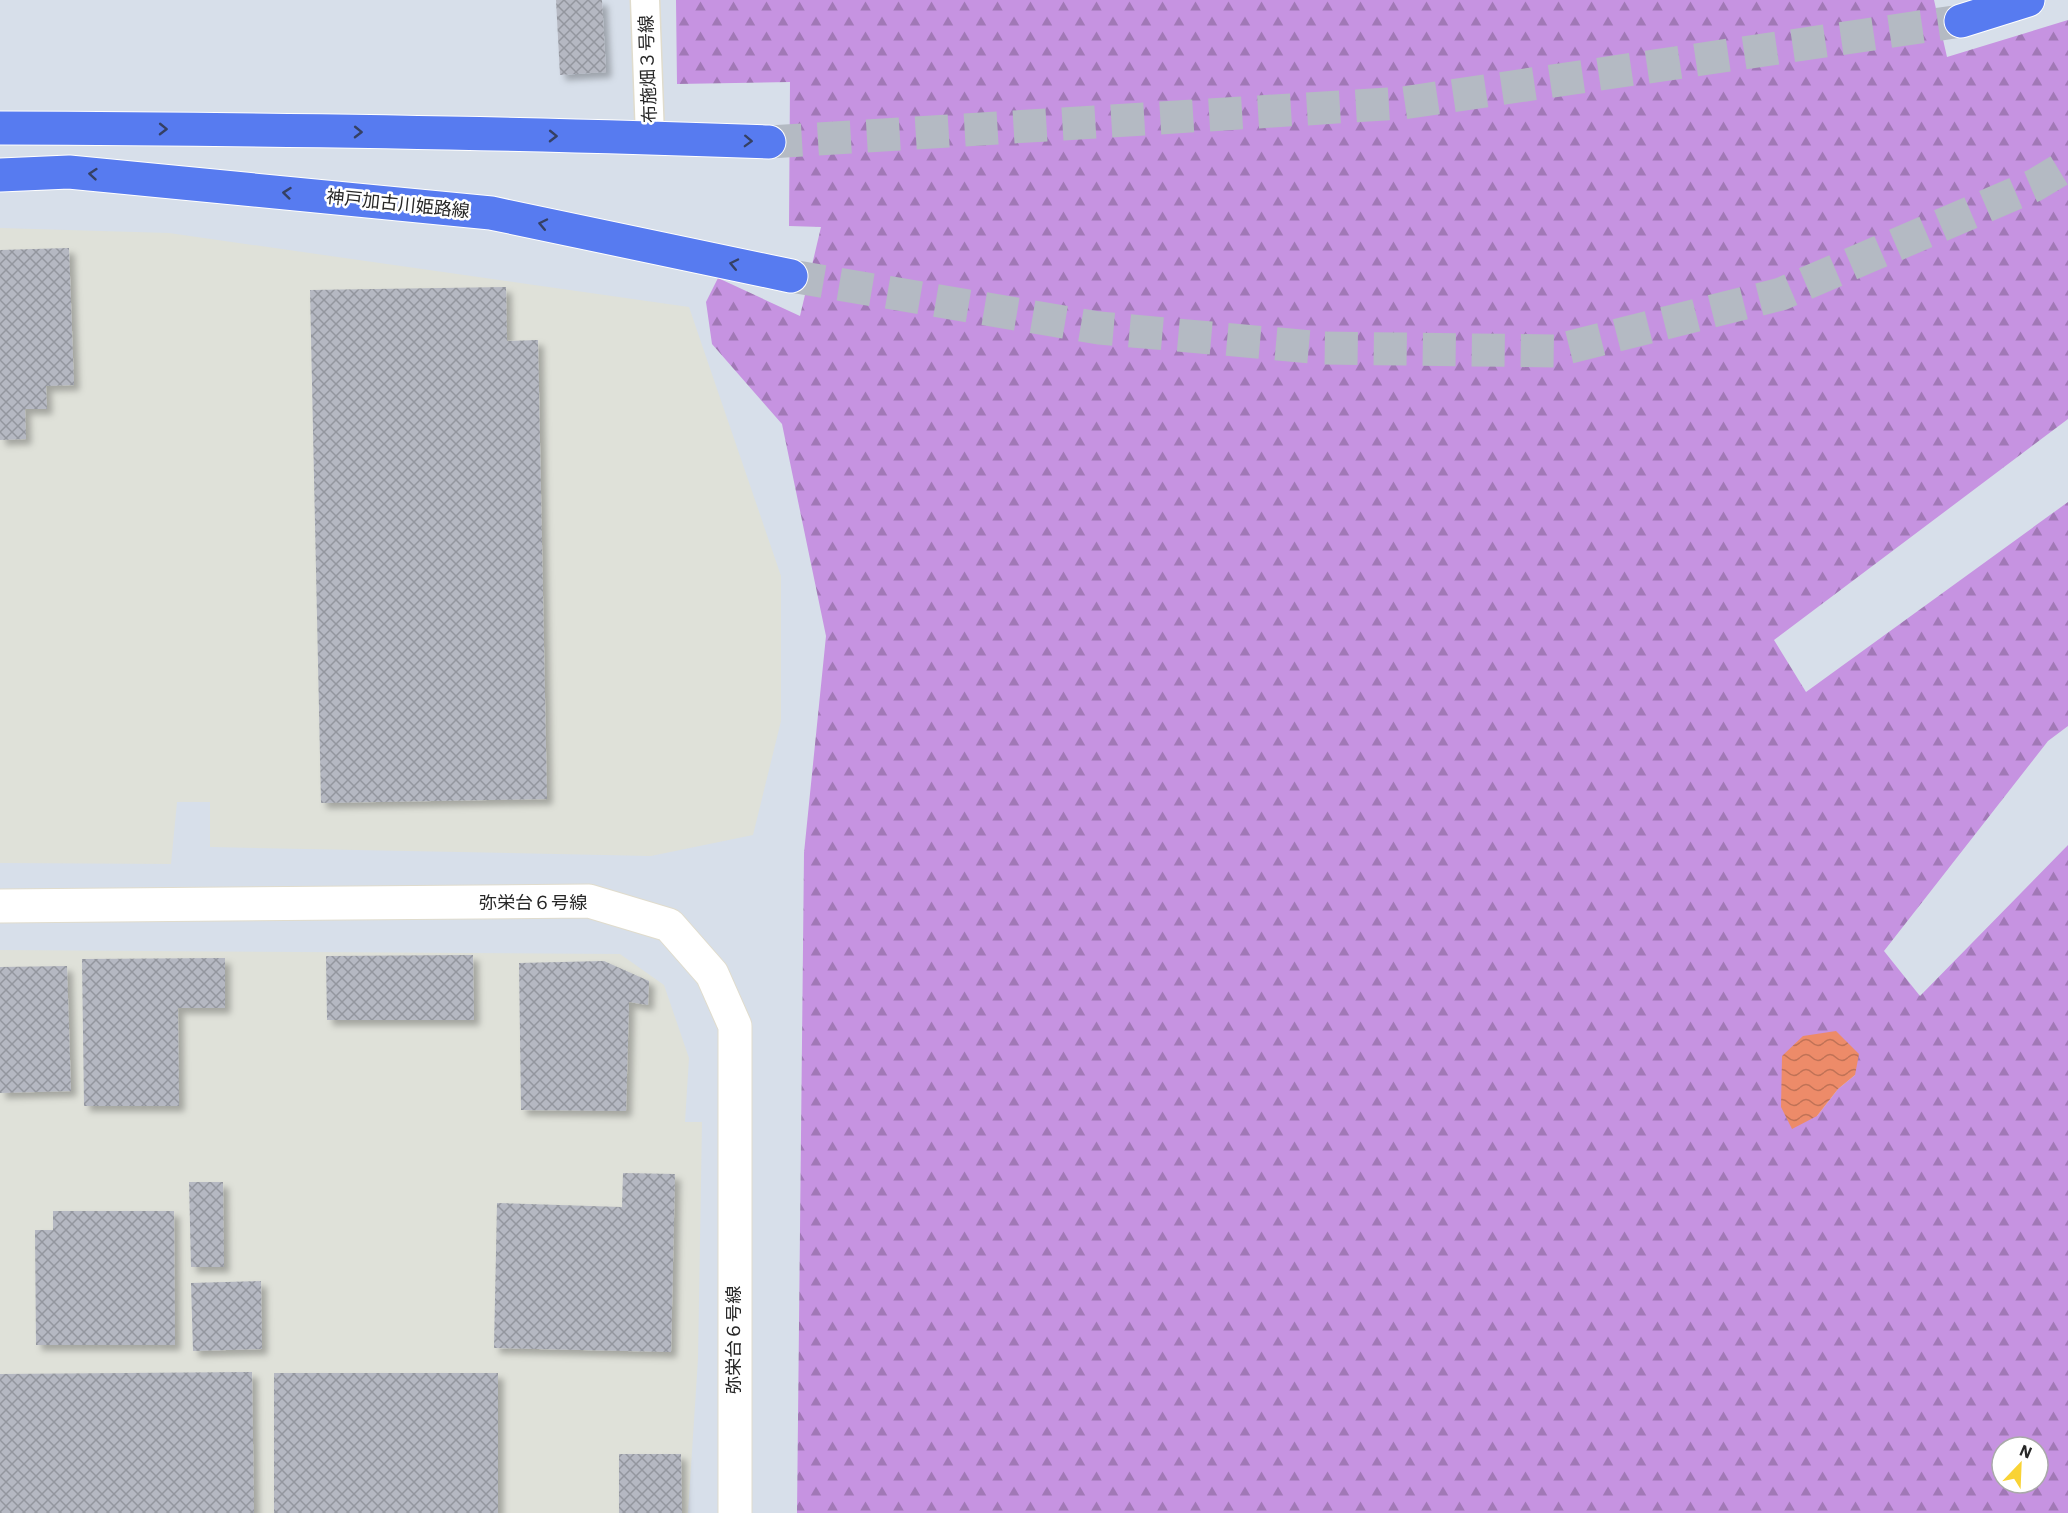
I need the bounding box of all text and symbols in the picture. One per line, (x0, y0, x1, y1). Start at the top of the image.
street label: 布施畑３号線 (634, 15, 661, 123)
one-way arrow (159, 123, 168, 135)
one-way arrow (354, 126, 363, 138)
one-way arrow (549, 129, 558, 142)
one-way arrow (744, 135, 753, 148)
one-way arrow (89, 168, 98, 181)
street label: 神戸加古川姫路線 (325, 185, 471, 222)
one-way arrow (283, 187, 292, 200)
one-way arrow (538, 218, 548, 231)
one-way arrow (729, 259, 739, 272)
street label: 弥栄台６号線 (479, 891, 587, 914)
street label: 弥栄台６号線 (722, 1286, 745, 1394)
north arrow (1990, 1435, 2050, 1495)
text: N (2017, 1440, 2035, 1463)

